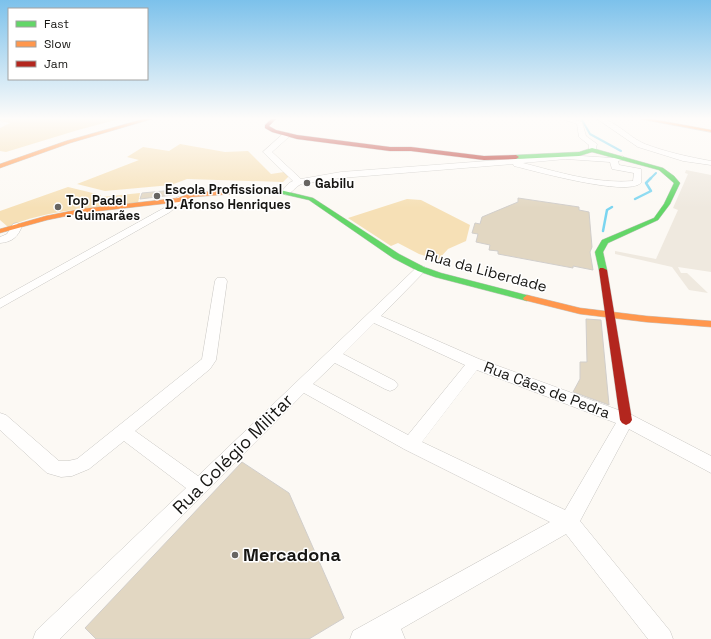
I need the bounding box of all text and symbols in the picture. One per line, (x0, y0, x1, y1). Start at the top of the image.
legend (8, 8, 148, 80)
text: Fast (44, 16, 69, 32)
text: Slow (44, 36, 71, 52)
text: Jam (44, 56, 68, 72)
place label: Gabilu (315, 175, 354, 192)
marker: Gabilu (302, 178, 312, 188)
place label: Escola Profissional D. Afonso Henriques (165, 181, 291, 213)
marker: Escola Profissional D. Afonso Henriques (152, 191, 162, 201)
place label: Top Padel - Guimarães (66, 192, 140, 224)
marker: Top Padel - Guimarães (53, 202, 63, 212)
street label: Rua da Liberdade (423, 245, 549, 296)
street label: Rua Cães de Pedra (481, 357, 613, 422)
street label: Rua Colégio Militar (168, 388, 298, 519)
place label: Mercadona (243, 543, 341, 566)
marker: Mercadona (230, 550, 240, 560)

